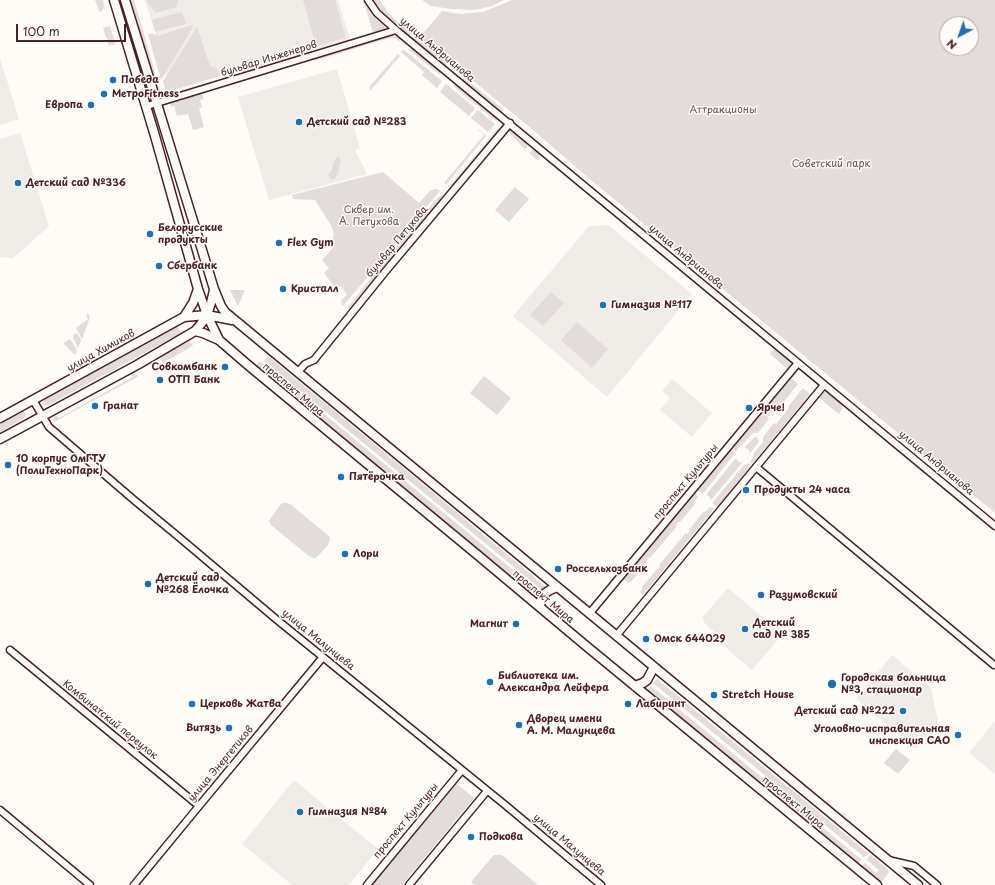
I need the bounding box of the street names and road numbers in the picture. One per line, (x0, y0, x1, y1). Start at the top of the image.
street label: улица Андрианова (397, 15, 477, 85)
street label: бульвар Инженеров (220, 39, 318, 79)
street label: бульвар Петухова (364, 204, 430, 280)
street label: улица Андрианова (646, 222, 726, 292)
street label: улица Химиков (65, 327, 137, 375)
street label: проспект Мира (260, 361, 326, 419)
street label: улица Андрианова (896, 428, 976, 498)
street label: проспект Культуры (651, 442, 721, 522)
street label: проспект Мира (510, 568, 576, 626)
street label: улица Малунцева (279, 607, 357, 673)
street label: Комбинатский переулок (60, 678, 160, 762)
street label: улица Энергетиков (186, 724, 256, 804)
street label: проспект Мира (760, 774, 826, 832)
street label: проспект Культуры (371, 781, 441, 861)
street label: улица Малунцева (531, 811, 607, 879)

